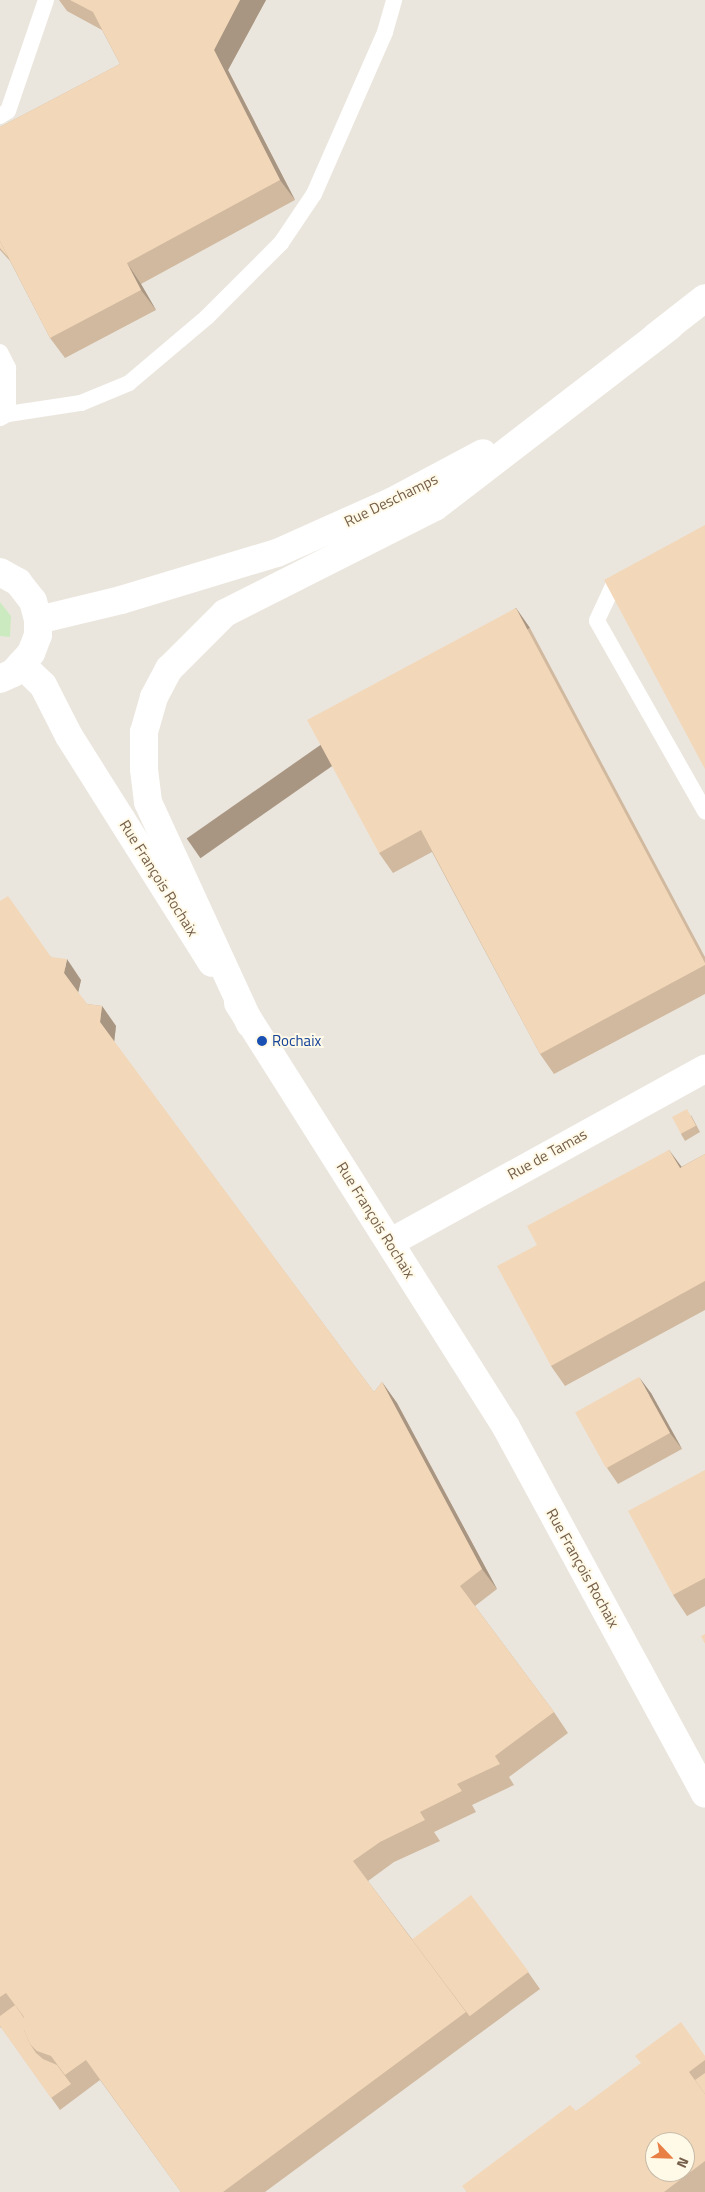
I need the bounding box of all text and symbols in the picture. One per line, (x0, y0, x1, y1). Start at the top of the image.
street label: Rue Deschamps (341, 470, 441, 530)
street label: Rue François Rochaix (116, 817, 202, 939)
place label: Rochaix (272, 1032, 321, 1050)
marker: Rochaix (256, 1035, 268, 1047)
street label: Rue de Tamas (504, 1125, 590, 1183)
street label: Rue François Rochaix (333, 1159, 419, 1281)
street label: Rue François Rochaix (543, 1505, 623, 1631)
north arrow (645, 2132, 695, 2182)
text: N (672, 2154, 695, 2172)

